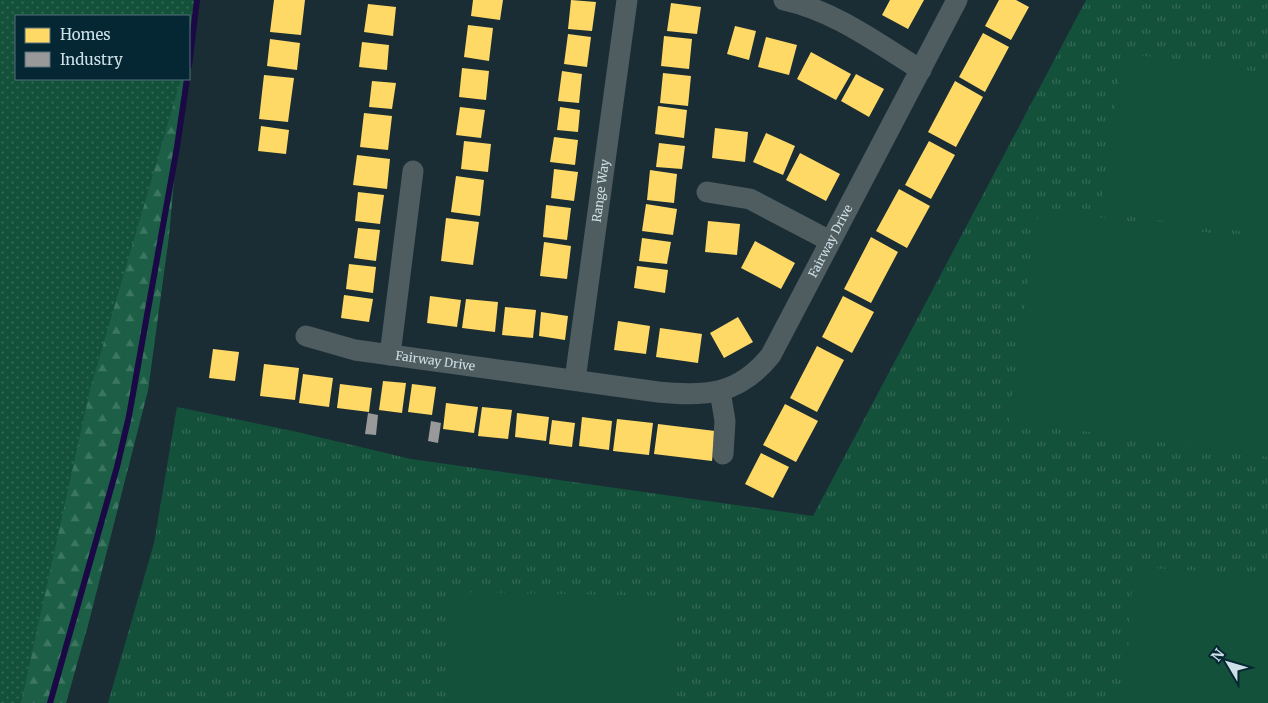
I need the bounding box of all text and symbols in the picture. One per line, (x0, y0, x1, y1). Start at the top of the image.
legend (15, 15, 190, 80)
text: Homes (60, 25, 111, 44)
text: Industry (60, 50, 123, 69)
street label: Range Way (589, 158, 612, 223)
street label: Fairway Drive (805, 202, 855, 280)
street label: Fairway Drive (395, 348, 476, 374)
north arrow (1203, 638, 1253, 688)
text: N (1207, 645, 1228, 665)

